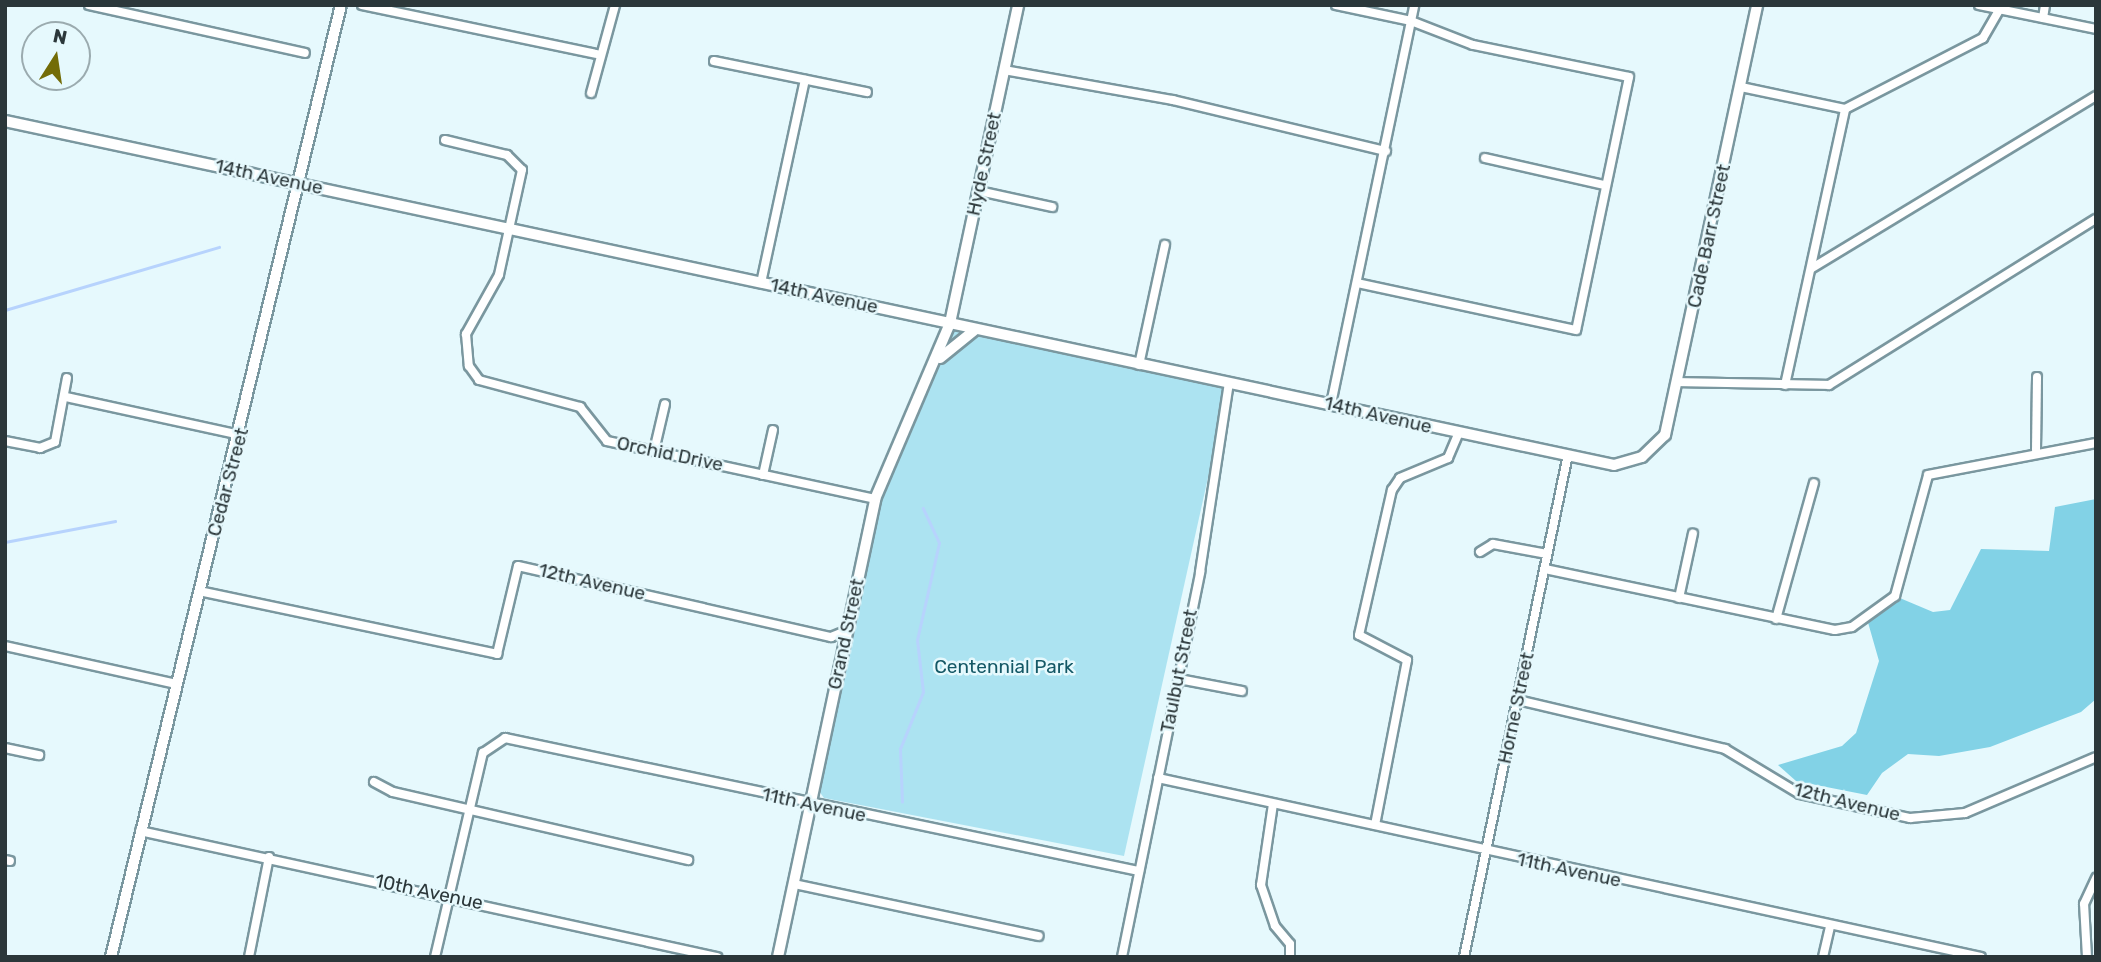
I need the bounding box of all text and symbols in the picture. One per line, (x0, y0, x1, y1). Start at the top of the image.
north arrow (21, 21, 91, 91)
text: N (51, 24, 69, 50)
street label: Hyde Street (962, 110, 1006, 218)
street label: 14th Avenue (213, 154, 325, 200)
street label: Cade Barr Street (1683, 162, 1735, 310)
street label: 14th Avenue (768, 273, 880, 319)
street label: 14th Avenue (1322, 392, 1434, 438)
street label: Cedar Street (203, 425, 253, 539)
street label: Orchid Drive (615, 432, 725, 476)
street label: 12th Avenue (536, 559, 648, 605)
street label: Grand Street (823, 576, 869, 692)
street label: Taulbut Street (1156, 607, 1202, 735)
street label: Horne Street (1493, 650, 1539, 766)
park label: Centennial Park (934, 656, 1074, 678)
street label: 12th Avenue (1791, 778, 1903, 826)
street label: 11th Avenue (760, 783, 868, 827)
street label: 11th Avenue (1515, 848, 1623, 892)
street label: 10th Avenue (373, 869, 485, 915)

